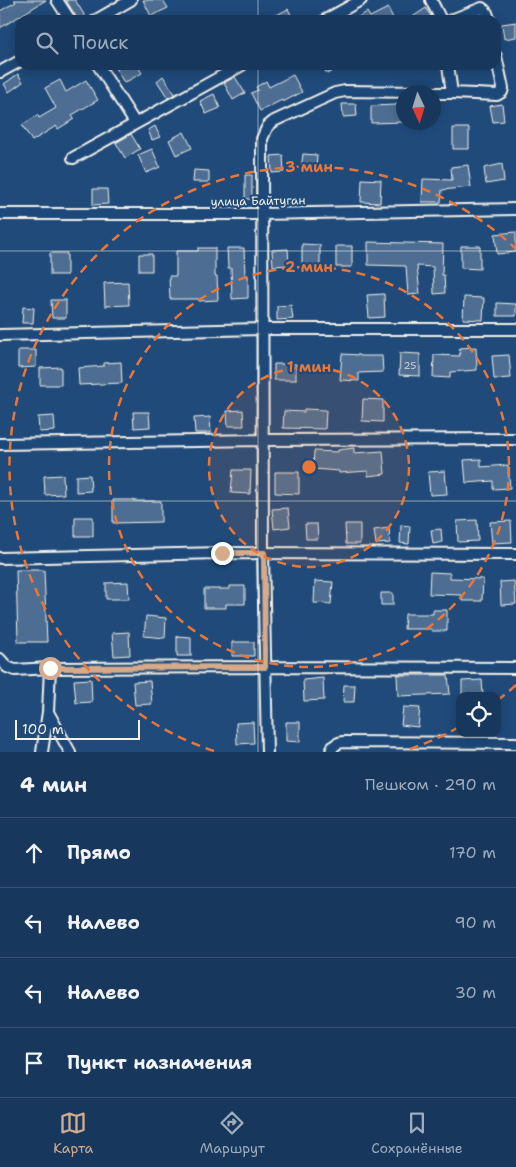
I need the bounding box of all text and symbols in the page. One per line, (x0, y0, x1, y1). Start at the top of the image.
search box (15, 15, 501, 70)
icon: search (33, 29, 61, 57)
text: Поиск (73, 30, 128, 55)
north arrow (396, 85, 441, 130)
text: 3 мин (285, 157, 333, 177)
street label: улица Байтуган (210, 192, 306, 210)
text: 2 мин (285, 257, 333, 277)
text: 1 мин (287, 357, 331, 377)
house number: 25 (404, 359, 416, 372)
centre of rings (300, 458, 318, 476)
route end (211, 542, 234, 565)
route start (39, 657, 62, 680)
map controls (456, 692, 501, 737)
button: locate (456, 692, 501, 737)
scale bar (15, 717, 140, 740)
text: 100 m (22, 720, 64, 738)
text: 4 мин (20, 771, 87, 799)
text: Пешком · 290 m (365, 774, 496, 795)
icon: ahead (20, 839, 48, 867)
text: Прямо (67, 840, 131, 865)
text: 170 m (449, 842, 496, 863)
icon: left (20, 909, 48, 937)
text: Налево (67, 910, 140, 935)
text: 90 m (455, 912, 496, 933)
icon: left (20, 979, 48, 1007)
text: Налево (67, 980, 140, 1005)
text: 30 m (455, 982, 496, 1003)
icon: arrive (20, 1049, 48, 1077)
text: Пункт назначения (67, 1050, 252, 1075)
tab: Карта (53, 1109, 93, 1157)
tab: Маршрут (200, 1109, 265, 1157)
tab: Сохранённые (371, 1109, 463, 1157)

